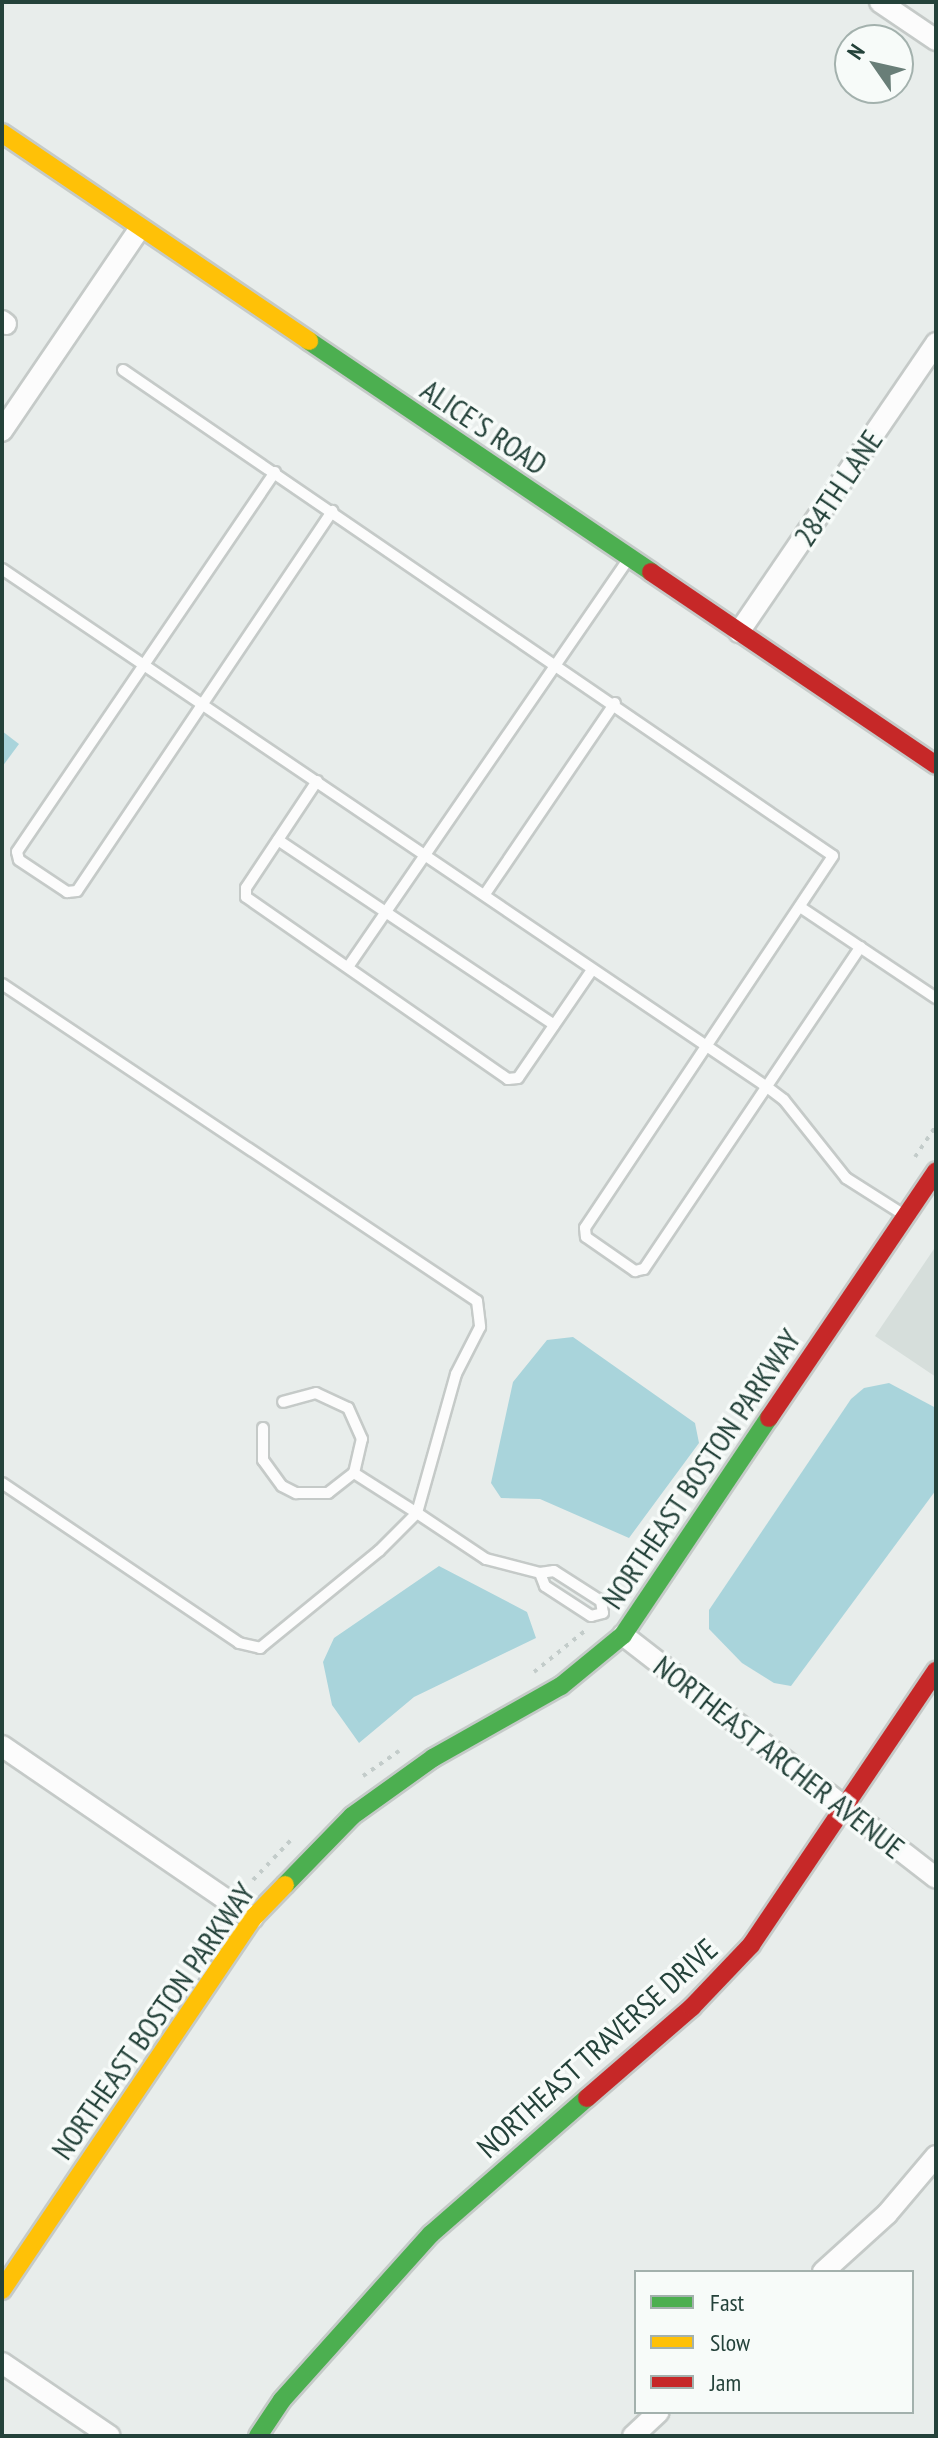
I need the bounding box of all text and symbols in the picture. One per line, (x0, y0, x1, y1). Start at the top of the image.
north arrow (834, 24, 914, 104)
text: N (841, 39, 871, 64)
street label: ALICE'S ROAD (414, 372, 554, 482)
street label: 284TH LANE (786, 423, 890, 553)
street label: NORTHEAST BOSTON PARKWAY (594, 1322, 808, 1616)
street label: NORTHEAST ARCHER AVENUE (646, 1647, 912, 1867)
street label: NORTHEAST BOSTON PARKWAY (44, 1875, 262, 2167)
street label: NORTHEAST TRAVERSE DRIVE (469, 1930, 725, 2166)
legend (634, 2270, 914, 2414)
text: Fast (710, 2287, 744, 2318)
text: Slow (710, 2327, 750, 2358)
text: Jam (710, 2367, 741, 2398)

